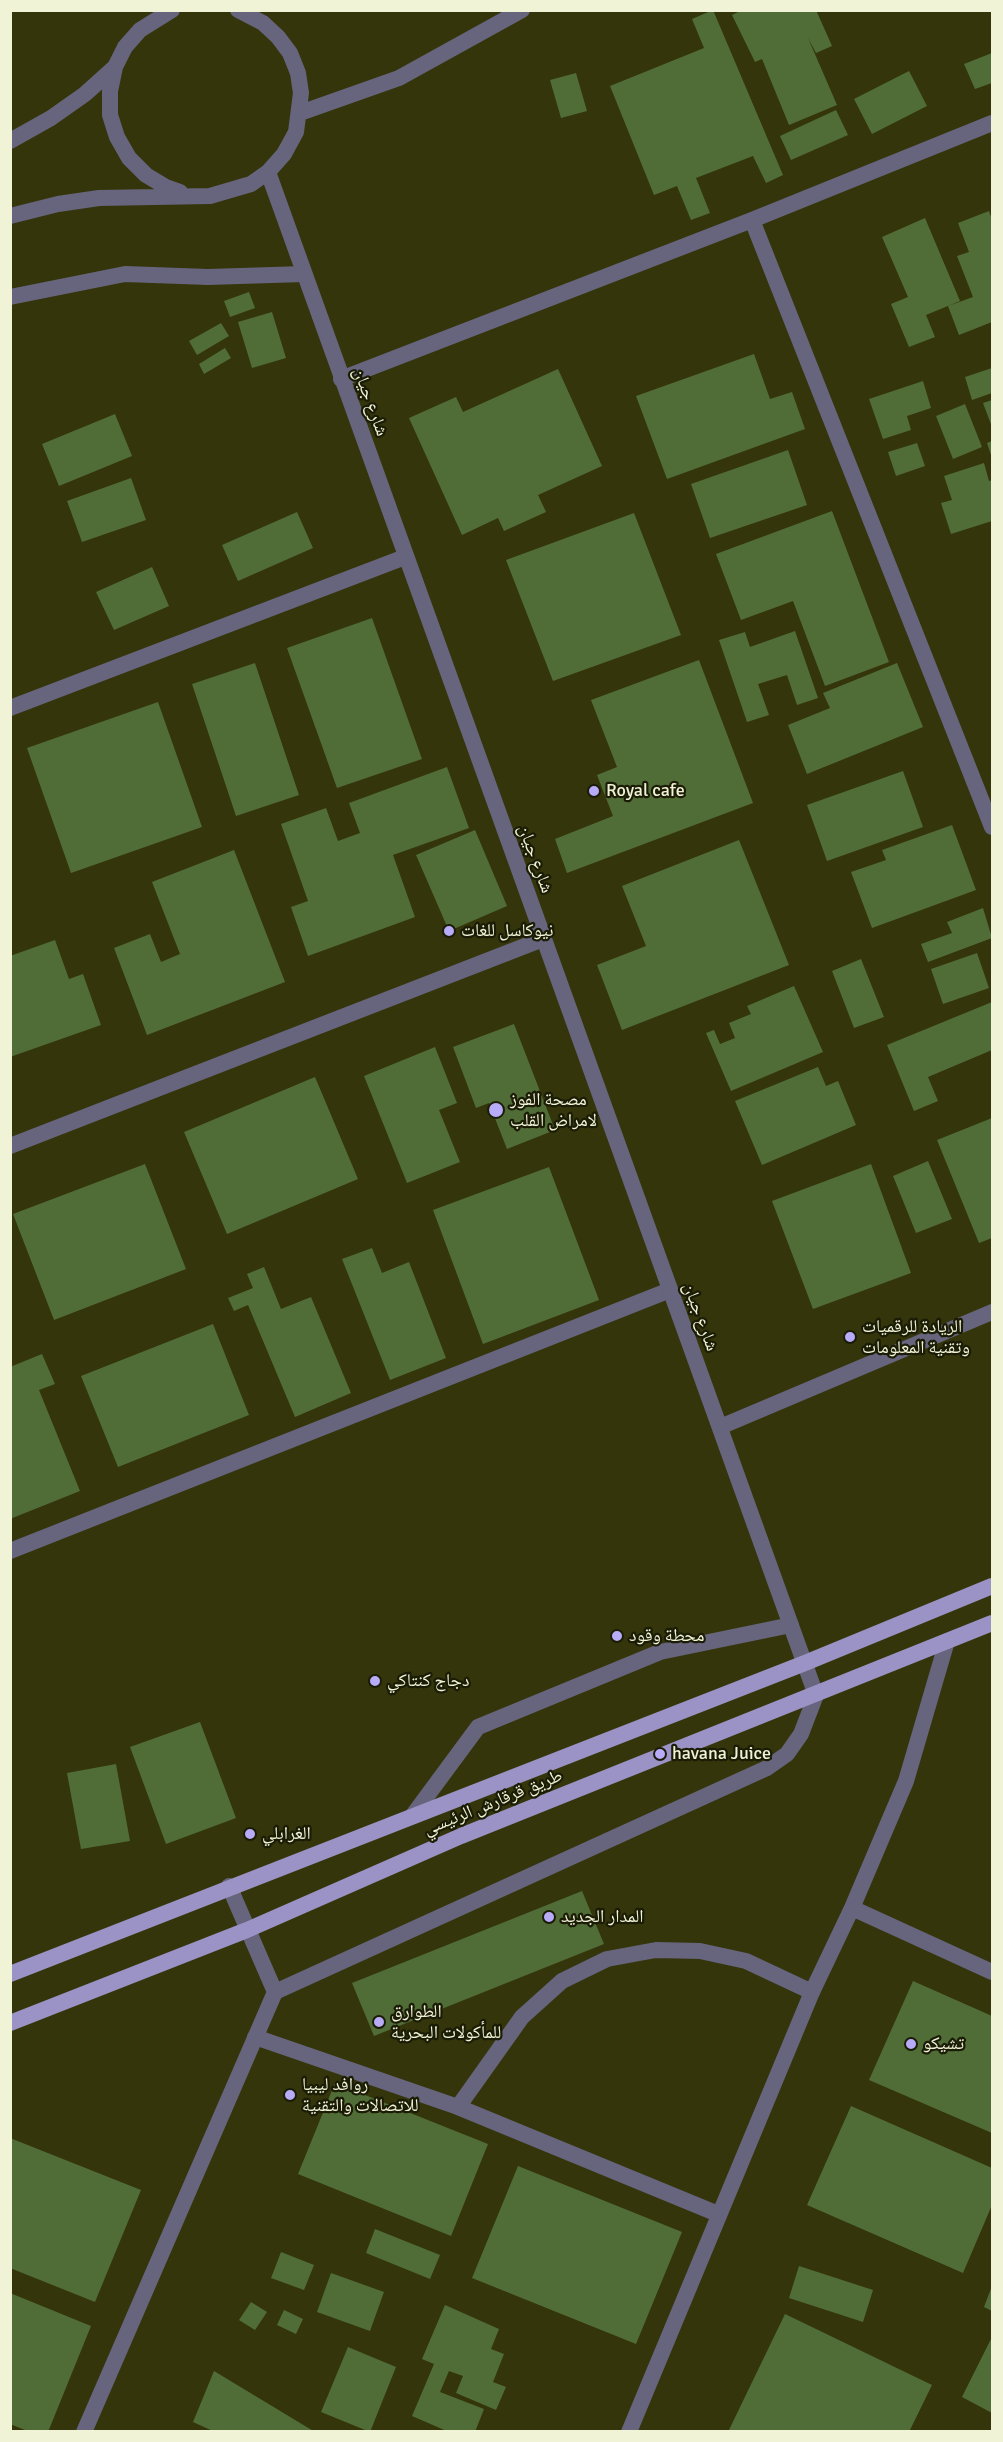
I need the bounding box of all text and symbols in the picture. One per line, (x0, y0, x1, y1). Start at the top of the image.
street label: شارع جيان (348, 365, 392, 439)
place label: Royal cafe (606, 780, 685, 802)
marker: Royal cafe (587, 784, 601, 798)
street label: شارع جيان (513, 822, 557, 896)
place label: نيوكاسل للغات (461, 920, 553, 942)
marker: نيوكاسل للغات (442, 924, 456, 938)
place label: مصحة الفوز لامراض القلب (510, 1089, 597, 1132)
marker: مصحة الفوز لامراض القلب (487, 1101, 505, 1119)
street label: شارع جيان (678, 1280, 722, 1354)
place label: الريادة للرقميات وتقنية المعلومات (862, 1316, 970, 1358)
marker: الريادة للرقميات وتقنية المعلومات (843, 1330, 857, 1344)
place label: محطة وقود (629, 1625, 704, 1647)
marker: محطة وقود (610, 1629, 624, 1643)
place label: دجاج كنتاكي (387, 1670, 469, 1692)
marker: دجاج كنتاكي (368, 1674, 382, 1688)
place label: havana Juice (672, 1743, 771, 1765)
marker: havana Juice (653, 1747, 667, 1761)
street label: طريق قرقارش الرئيسي (420, 1765, 566, 1841)
place label: الغرابلي (262, 1823, 311, 1845)
marker: الغرابلي (243, 1827, 257, 1841)
place label: المدار الجديد (561, 1906, 644, 1928)
marker: المدار الجديد (542, 1910, 556, 1924)
place label: الطوارق للمأكولات البحرية (391, 2001, 501, 2044)
marker: الطوارق للمأكولات البحرية (372, 2015, 386, 2029)
place label: تشيكو (923, 2033, 964, 2055)
marker: تشيكو (904, 2037, 918, 2051)
place label: روافد ليبيا للاتصالات والتقنية (302, 2074, 419, 2116)
marker: روافد ليبيا للاتصالات والتقنية (283, 2088, 297, 2102)

